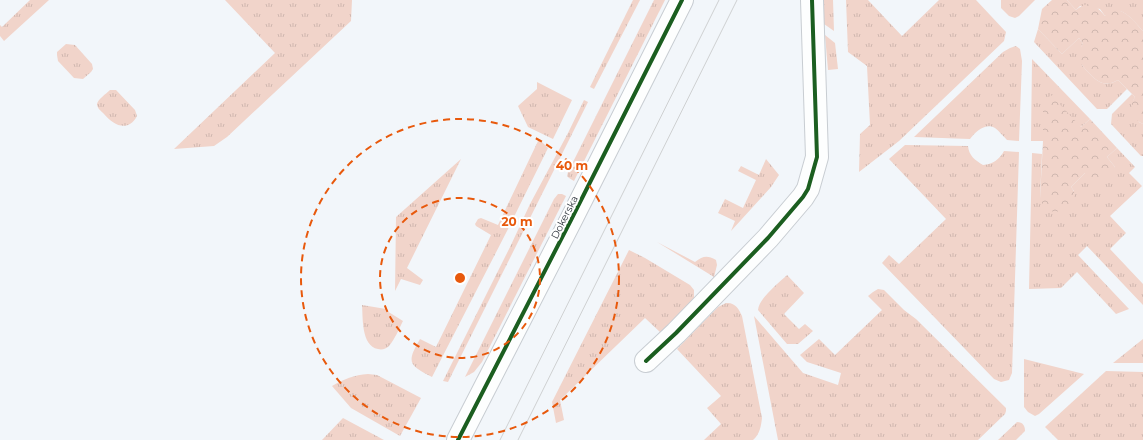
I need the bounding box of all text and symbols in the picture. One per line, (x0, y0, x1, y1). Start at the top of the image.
text: 40 m (556, 158, 588, 173)
street label: Dokerska (548, 193, 581, 241)
text: 20 m (501, 214, 533, 229)
centre of rings (453, 271, 467, 285)

